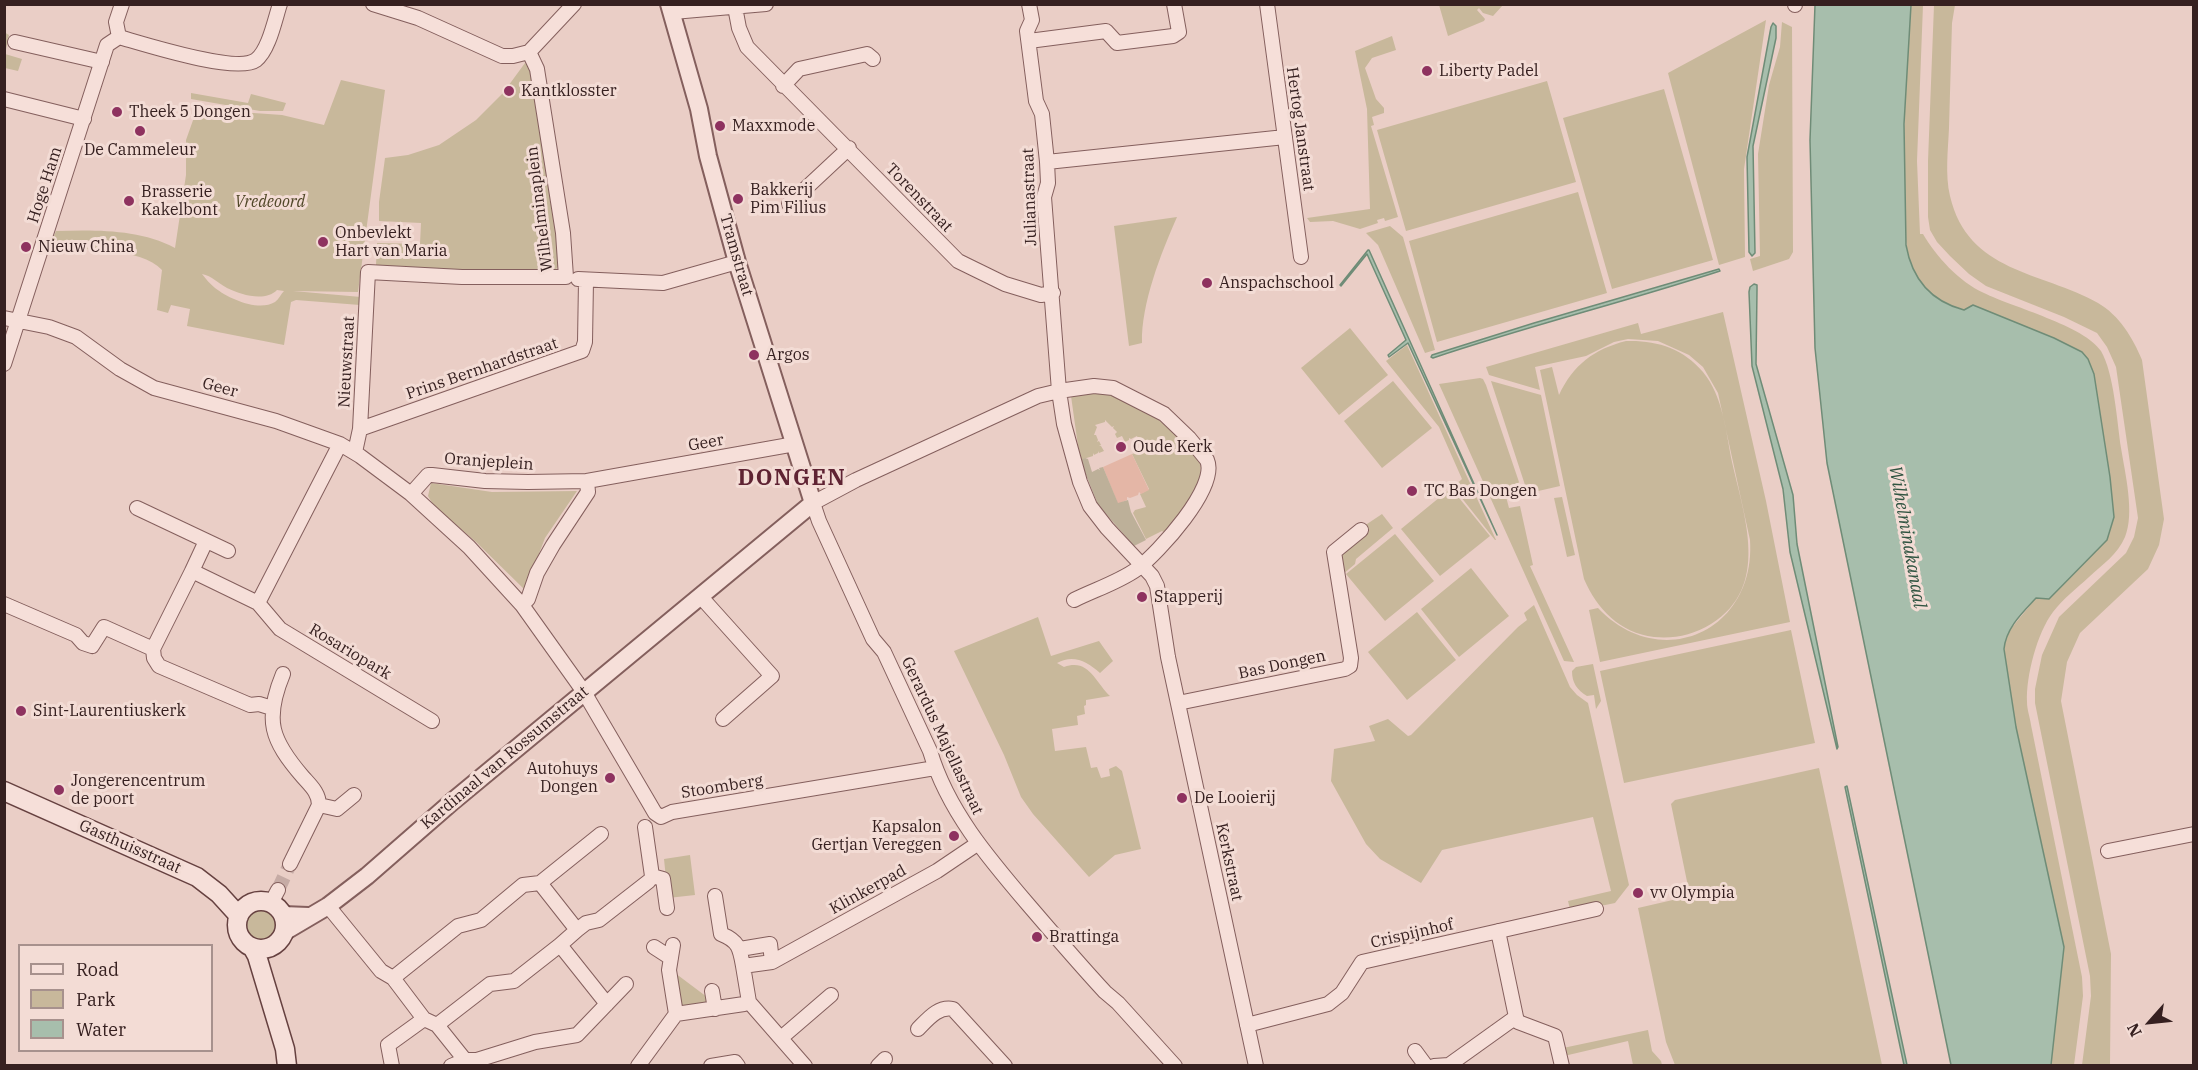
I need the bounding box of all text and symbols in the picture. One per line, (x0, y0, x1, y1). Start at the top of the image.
place label: Liberty Padel (1439, 61, 1539, 81)
marker: Liberty Padel (1420, 64, 1434, 78)
street label: Hertog Janstraat (1282, 66, 1318, 192)
place label: Kantklosster (521, 81, 617, 101)
marker: Kantklosster (502, 84, 516, 98)
place label: Theek 5 Dongen (129, 102, 251, 122)
marker: Theek 5 Dongen (110, 105, 124, 119)
place label: Maxxmode (732, 116, 815, 136)
marker: Maxxmode (713, 119, 727, 133)
marker: De Cammeleur (133, 124, 147, 138)
place label: De Cammeleur (84, 140, 196, 160)
street label: Hoge Ham (24, 144, 66, 226)
street label: Wilhelminaplein (523, 145, 557, 273)
street label: Julianastraat (1019, 148, 1041, 246)
street label: Torenstraat (882, 160, 956, 236)
place label: Bakkerij Pim Filius (750, 180, 826, 218)
place label: Brasserie Kakelbont (141, 182, 218, 220)
park label: Vredeoord (235, 192, 305, 212)
marker: Bakkerij Pim Filius (731, 192, 745, 206)
marker: Brasserie Kakelbont (122, 194, 136, 208)
street label: Tramstraat (715, 212, 757, 298)
place label: Onbevlekt Hart van Maria (335, 223, 447, 261)
marker: Onbevlekt Hart van Maria (316, 235, 330, 249)
place label: Nieuw China (38, 237, 134, 257)
marker: Nieuw China (19, 240, 33, 254)
place label: Anspachschool (1219, 273, 1334, 293)
marker: Anspachschool (1200, 276, 1214, 290)
street label: Nieuwstraat (335, 316, 359, 408)
street label: Prins Bernhardstraat (404, 334, 560, 404)
place label: Argos (766, 345, 810, 365)
marker: Argos (747, 348, 761, 362)
street label: Geer (200, 374, 240, 402)
street label: Geer (687, 430, 725, 456)
place label: Oude Kerk (1133, 437, 1212, 457)
marker: Oude Kerk (1114, 440, 1128, 454)
street label: Oranjeplein (444, 449, 534, 475)
water label: Wilhelminakanaal (1884, 464, 1930, 610)
district label: DONGEN (738, 466, 846, 492)
place label: TC Bas Dongen (1424, 481, 1537, 501)
marker: TC Bas Dongen (1405, 484, 1419, 498)
place label: Stapperij (1154, 587, 1223, 607)
marker: Stapperij (1135, 590, 1149, 604)
street label: Rosariopark (305, 620, 395, 684)
street label: Bas Dongen (1237, 646, 1327, 684)
street label: Gerardus Majellastraat (897, 654, 987, 818)
street label: Kardinaal van Rossumstraat (417, 682, 593, 834)
place label: Sint-Laurentiuskerk (33, 701, 186, 721)
marker: Sint-Laurentiuskerk (14, 704, 28, 718)
place label: Autohuys Dongen (527, 759, 598, 797)
place label: Jongerencentrum de poort (71, 771, 206, 809)
marker: Autohuys Dongen (603, 771, 617, 785)
street label: Stoomberg (680, 771, 764, 803)
marker: Jongerencentrum de poort (52, 783, 66, 797)
place label: De Looierij (1194, 788, 1276, 808)
marker: De Looierij (1175, 791, 1189, 805)
street label: Gasthuisstraat (76, 816, 184, 878)
place label: Kapsalon Gertjan Vereggen (811, 817, 942, 855)
street label: Kerkstraat (1211, 821, 1247, 903)
marker: Kapsalon Gertjan Vereggen (947, 829, 961, 843)
street label: Klinkerpad (826, 861, 910, 919)
place label: vv Olympia (1650, 883, 1735, 903)
marker: vv Olympia (1631, 886, 1645, 900)
street label: Crispijnhof (1369, 915, 1455, 953)
place label: Brattinga (1049, 927, 1119, 947)
marker: Brattinga (1030, 930, 1044, 944)
legend (18, 944, 213, 1052)
text: Road (76, 958, 119, 981)
text: Park (76, 988, 115, 1011)
north arrow (2120, 992, 2180, 1052)
text: Water (76, 1018, 126, 1041)
text: N (2122, 1020, 2146, 1040)

